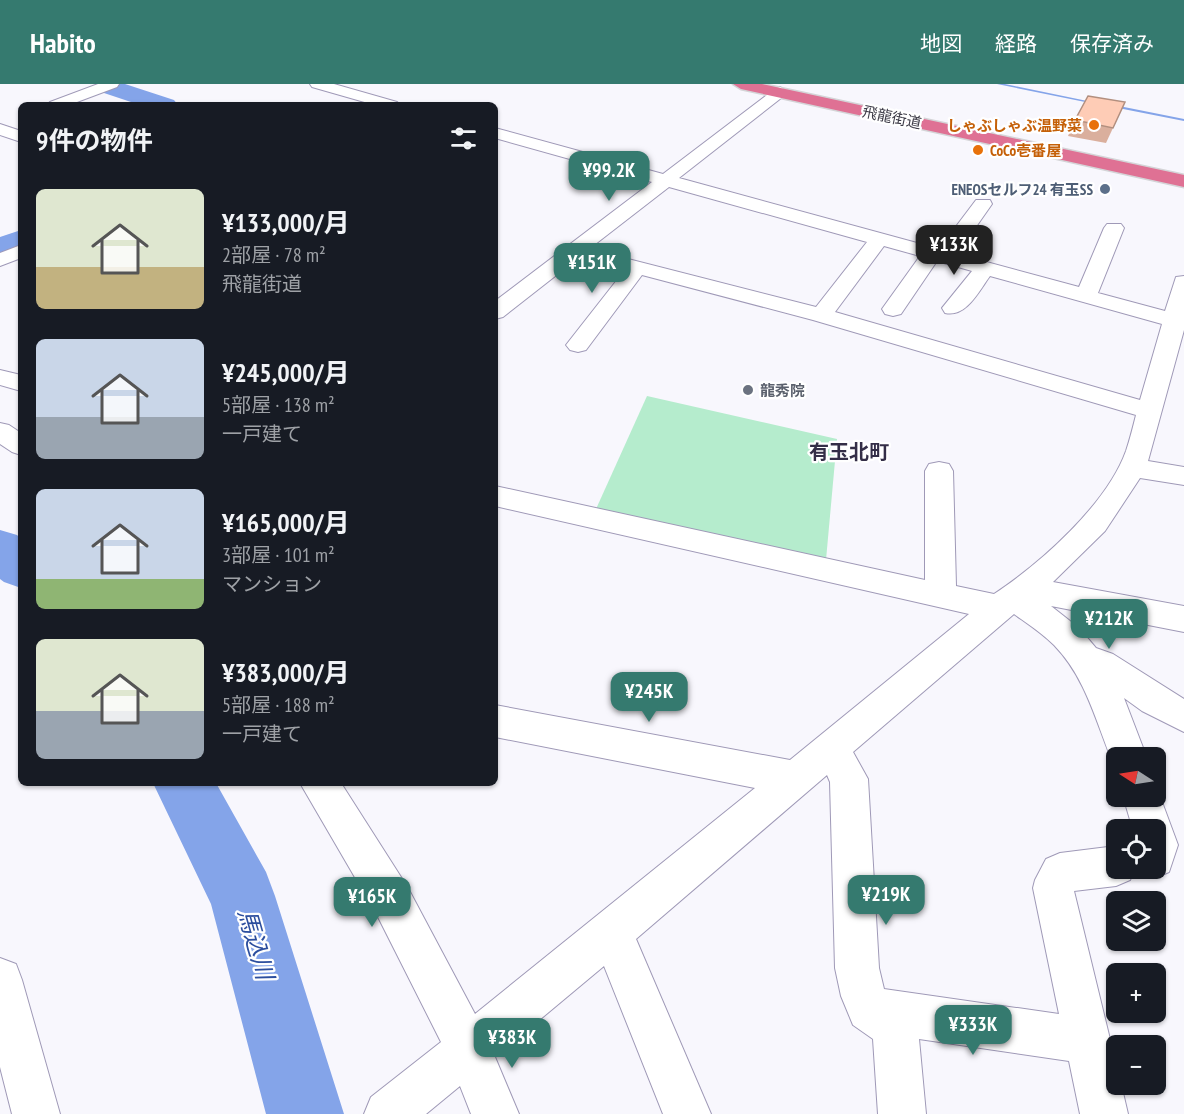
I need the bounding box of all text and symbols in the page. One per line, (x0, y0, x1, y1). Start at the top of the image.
text: Habito (30, 24, 96, 61)
text: 地図 (920, 30, 962, 57)
text: 経路 (995, 30, 1037, 57)
text: 保存済み (1070, 30, 1154, 57)
street label: 飛龍街道 (861, 101, 923, 133)
place label: しゃぶしゃぶ温野菜 (947, 116, 1082, 135)
marker: しゃぶしゃぶ温野菜 (1087, 118, 1101, 132)
icon: filters (447, 122, 480, 155)
text: 9件の物件 (36, 124, 152, 157)
place label: CoCo壱番屋 (990, 141, 1061, 160)
marker: CoCo壱番屋 (971, 143, 985, 157)
pin: ¥99.2K (560, 151, 658, 202)
text: ¥99.2K (583, 157, 635, 183)
place label: ENEOSセルフ24 有玉SS (952, 180, 1093, 199)
marker: ENEOSセルフ24 有玉SS (1098, 182, 1112, 196)
text: ¥133,000/月 (222, 206, 350, 239)
icon: home (84, 213, 156, 285)
pin: ¥133K (912, 225, 996, 276)
text: ¥133K (930, 231, 978, 257)
text: 2部屋 · 78 m² (222, 242, 326, 268)
pin: ¥151K (550, 243, 634, 294)
text: ¥151K (568, 249, 616, 275)
text: 飛龍街道 (222, 271, 302, 297)
text: ¥245,000/月 (222, 356, 350, 389)
icon: home (84, 363, 156, 435)
place label: 龍秀院 (760, 381, 805, 400)
marker: 龍秀院 (741, 383, 755, 397)
text: 5部屋 · 138 m² (222, 392, 335, 418)
text: 一戸建て (222, 421, 302, 447)
district label: 有玉北町 (809, 439, 889, 465)
text: ¥165,000/月 (222, 506, 350, 539)
icon: home (84, 513, 156, 585)
text: 3部屋 · 101 m² (222, 542, 335, 568)
text: マンション (222, 571, 322, 597)
pin: ¥212K (1067, 599, 1151, 650)
text: ¥212K (1085, 605, 1133, 631)
text: ¥383,000/月 (222, 656, 350, 689)
icon: home (84, 663, 156, 735)
pin: ¥245K (607, 672, 691, 723)
text: ¥245K (625, 678, 673, 704)
text: 5部屋 · 188 m² (222, 692, 335, 718)
text: 一戸建て (222, 721, 302, 747)
north arrow (1106, 747, 1166, 807)
map controls (1106, 747, 1166, 1095)
button: locate (1106, 819, 1166, 879)
pin: ¥219K (844, 875, 928, 926)
pin: ¥165K (330, 877, 414, 928)
text: ¥219K (862, 881, 910, 907)
text: ¥165K (348, 883, 396, 909)
button: layers (1106, 891, 1166, 951)
water label: 馬込川 (231, 905, 282, 986)
button: + (1106, 963, 1166, 1023)
pin: ¥333K (931, 1005, 1015, 1056)
text: ¥333K (949, 1011, 997, 1037)
pin: ¥383K (470, 1018, 554, 1069)
text: ¥383K (488, 1024, 536, 1050)
button: − (1106, 1035, 1166, 1095)

